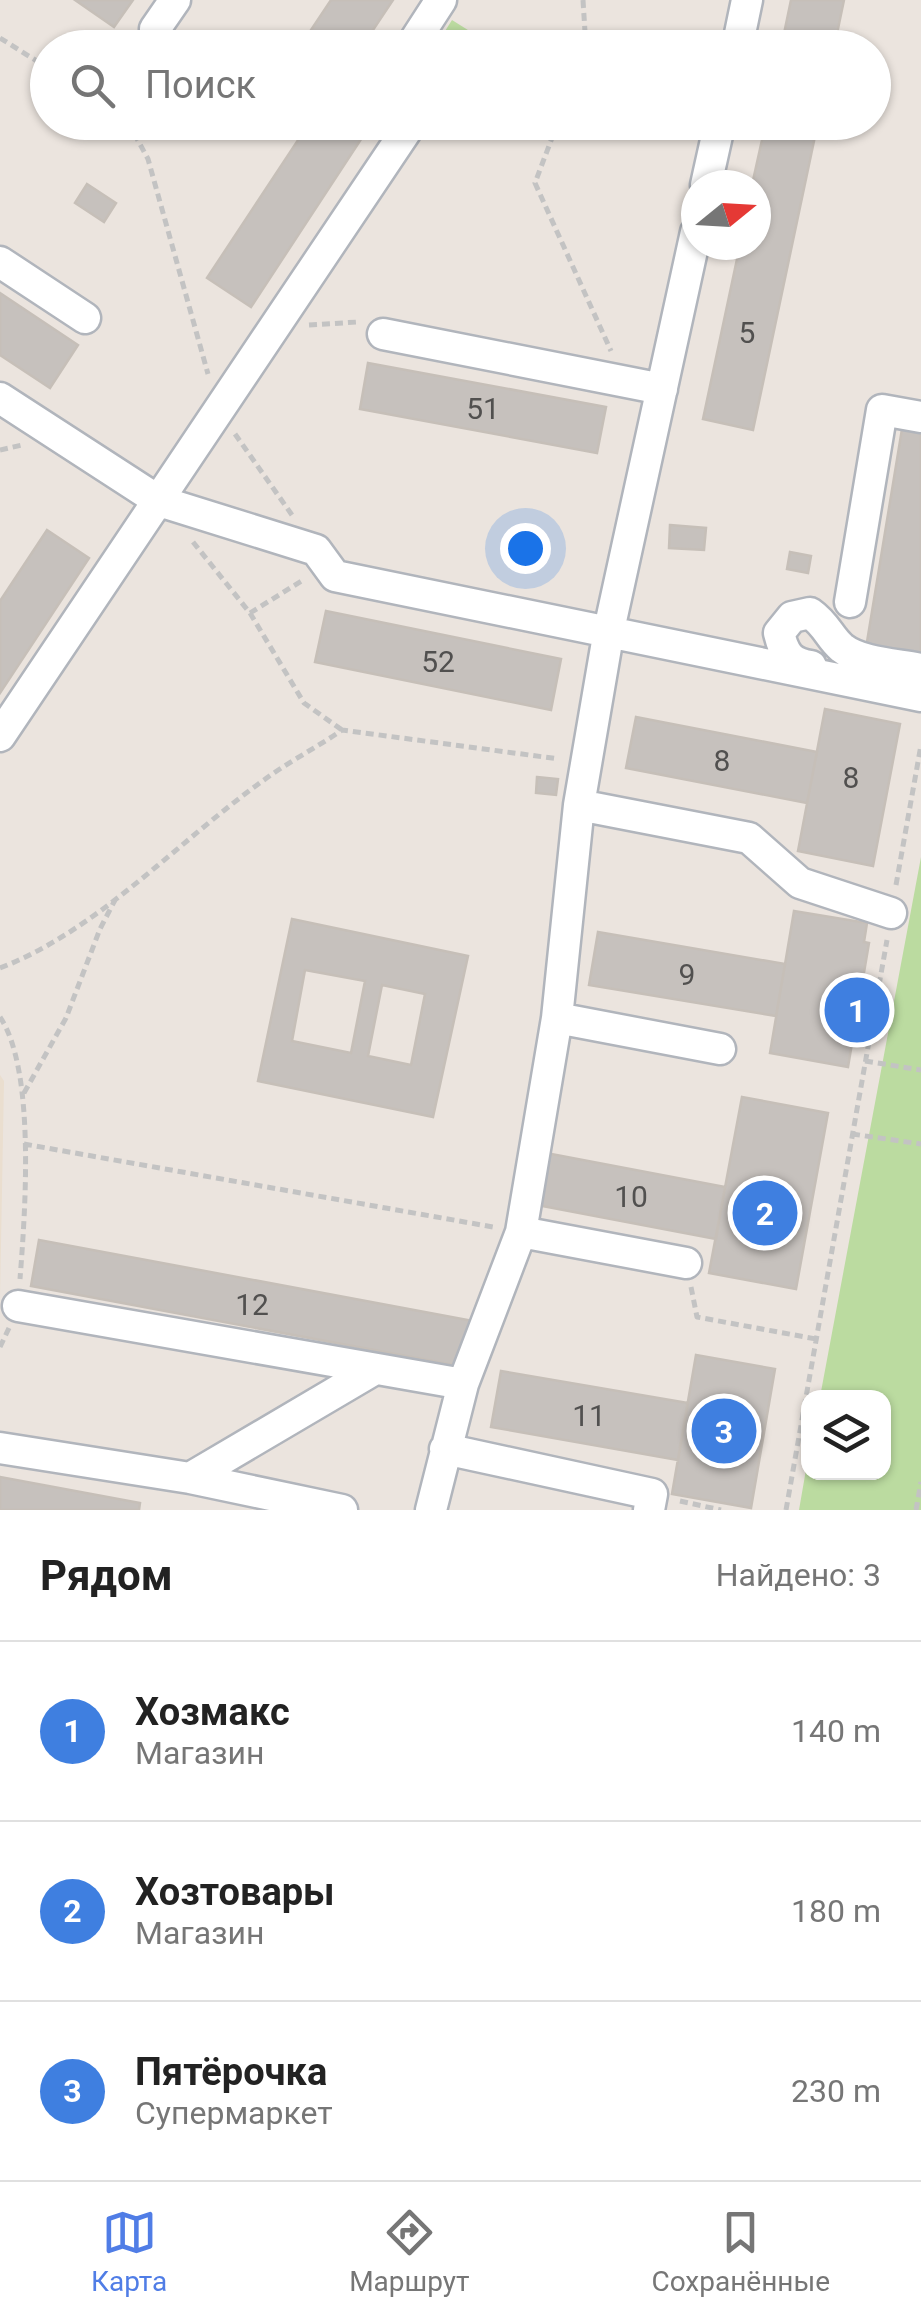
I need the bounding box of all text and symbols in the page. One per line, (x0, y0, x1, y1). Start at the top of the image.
search box (30, 30, 891, 140)
icon: search (65, 58, 120, 113)
text: Поиск (145, 63, 256, 107)
north arrow (681, 170, 771, 260)
house number: 5 (739, 315, 755, 350)
house number: 51 (466, 391, 500, 426)
your location (500, 523, 551, 574)
house number: 52 (421, 644, 455, 679)
house number: 8 (714, 743, 730, 778)
house number: 8 (843, 760, 859, 795)
house number: 9 (679, 957, 695, 992)
pin: 1 (824, 972, 890, 1048)
pin: 2 (732, 1176, 798, 1250)
house number: 10 (614, 1179, 648, 1214)
house number: 12 (235, 1287, 269, 1322)
map controls (801, 1390, 891, 1480)
button: layers (801, 1390, 891, 1480)
pin: 3 (692, 1394, 756, 1468)
house number: 11 (572, 1398, 606, 1433)
text: Рядом (40, 1551, 173, 1600)
text: Найдено: 3 (716, 1556, 881, 1594)
text: Хозмакс (135, 1690, 290, 1734)
text: 1 (63, 1712, 82, 1750)
text: 140 m (791, 1712, 881, 1750)
text: Магазин (135, 1734, 264, 1772)
text: Хозтовары (135, 1870, 335, 1914)
text: 2 (63, 1892, 82, 1930)
text: 180 m (791, 1892, 881, 1930)
text: Магазин (135, 1914, 264, 1952)
text: Пятёрочка (135, 2050, 327, 2094)
text: 3 (63, 2072, 82, 2110)
text: 230 m (791, 2072, 881, 2110)
text: Супермаркет (135, 2094, 333, 2132)
tab: Карта (91, 2205, 167, 2298)
tab: Маршрут (349, 2205, 470, 2298)
tab: Сохранённые (651, 2205, 830, 2298)

